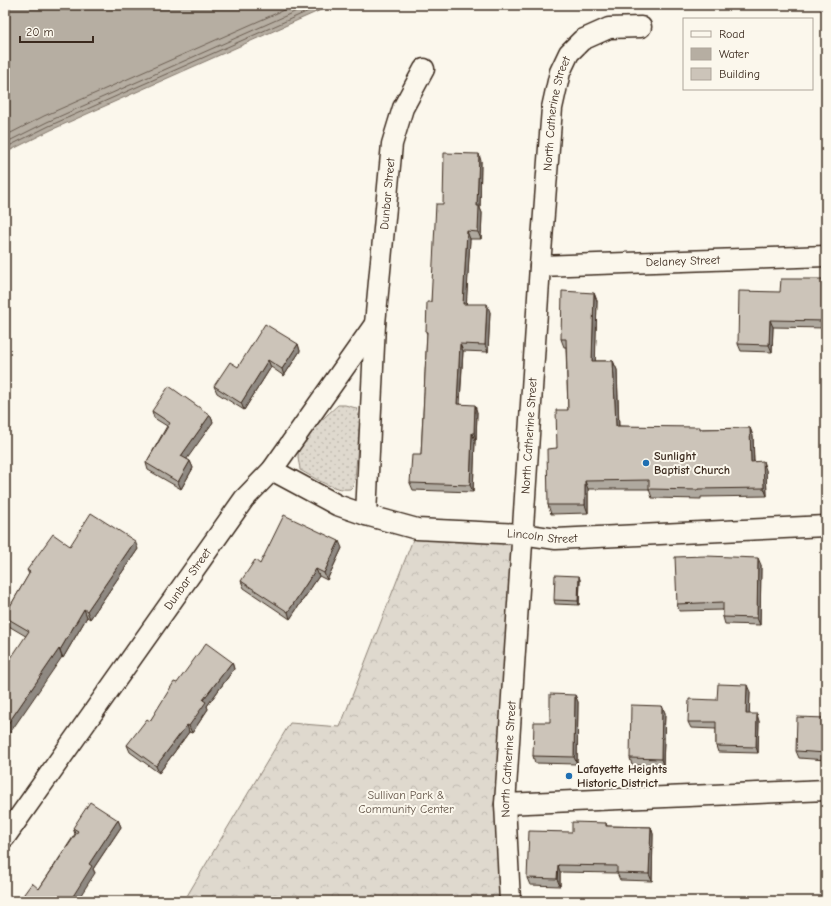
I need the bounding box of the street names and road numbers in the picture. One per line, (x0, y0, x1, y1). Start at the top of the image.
street label: North Catherine Street (540, 53, 574, 171)
street label: Dunbar Street (377, 157, 398, 230)
street label: Delaney Street (645, 253, 721, 269)
street label: North Catherine Street (518, 377, 540, 495)
street label: Lincoln Street (507, 526, 578, 546)
street label: Dunbar Street (161, 545, 214, 612)
street label: North Catherine Street (498, 700, 519, 818)

